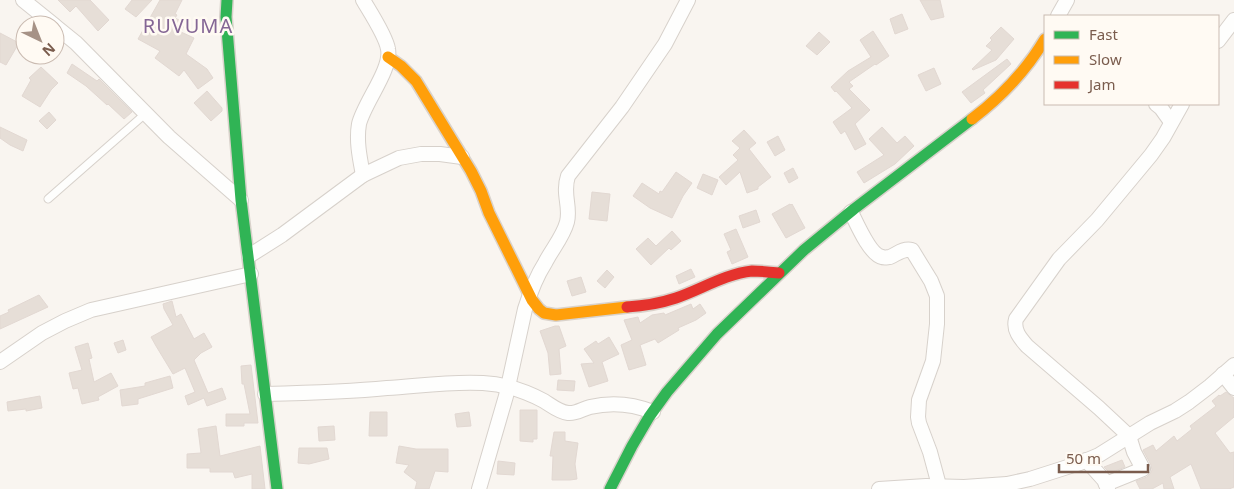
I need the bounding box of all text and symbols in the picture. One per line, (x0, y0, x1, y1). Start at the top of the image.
district label: RUVUMA (143, 12, 233, 39)
north arrow (15, 15, 65, 65)
legend (1044, 15, 1219, 105)
text: Fast (1089, 24, 1118, 44)
text: N (39, 39, 60, 61)
text: Slow (1089, 49, 1122, 69)
text: Jam (1087, 74, 1116, 94)
scale bar (1059, 442, 1148, 474)
text: 50 m (1066, 448, 1101, 468)

